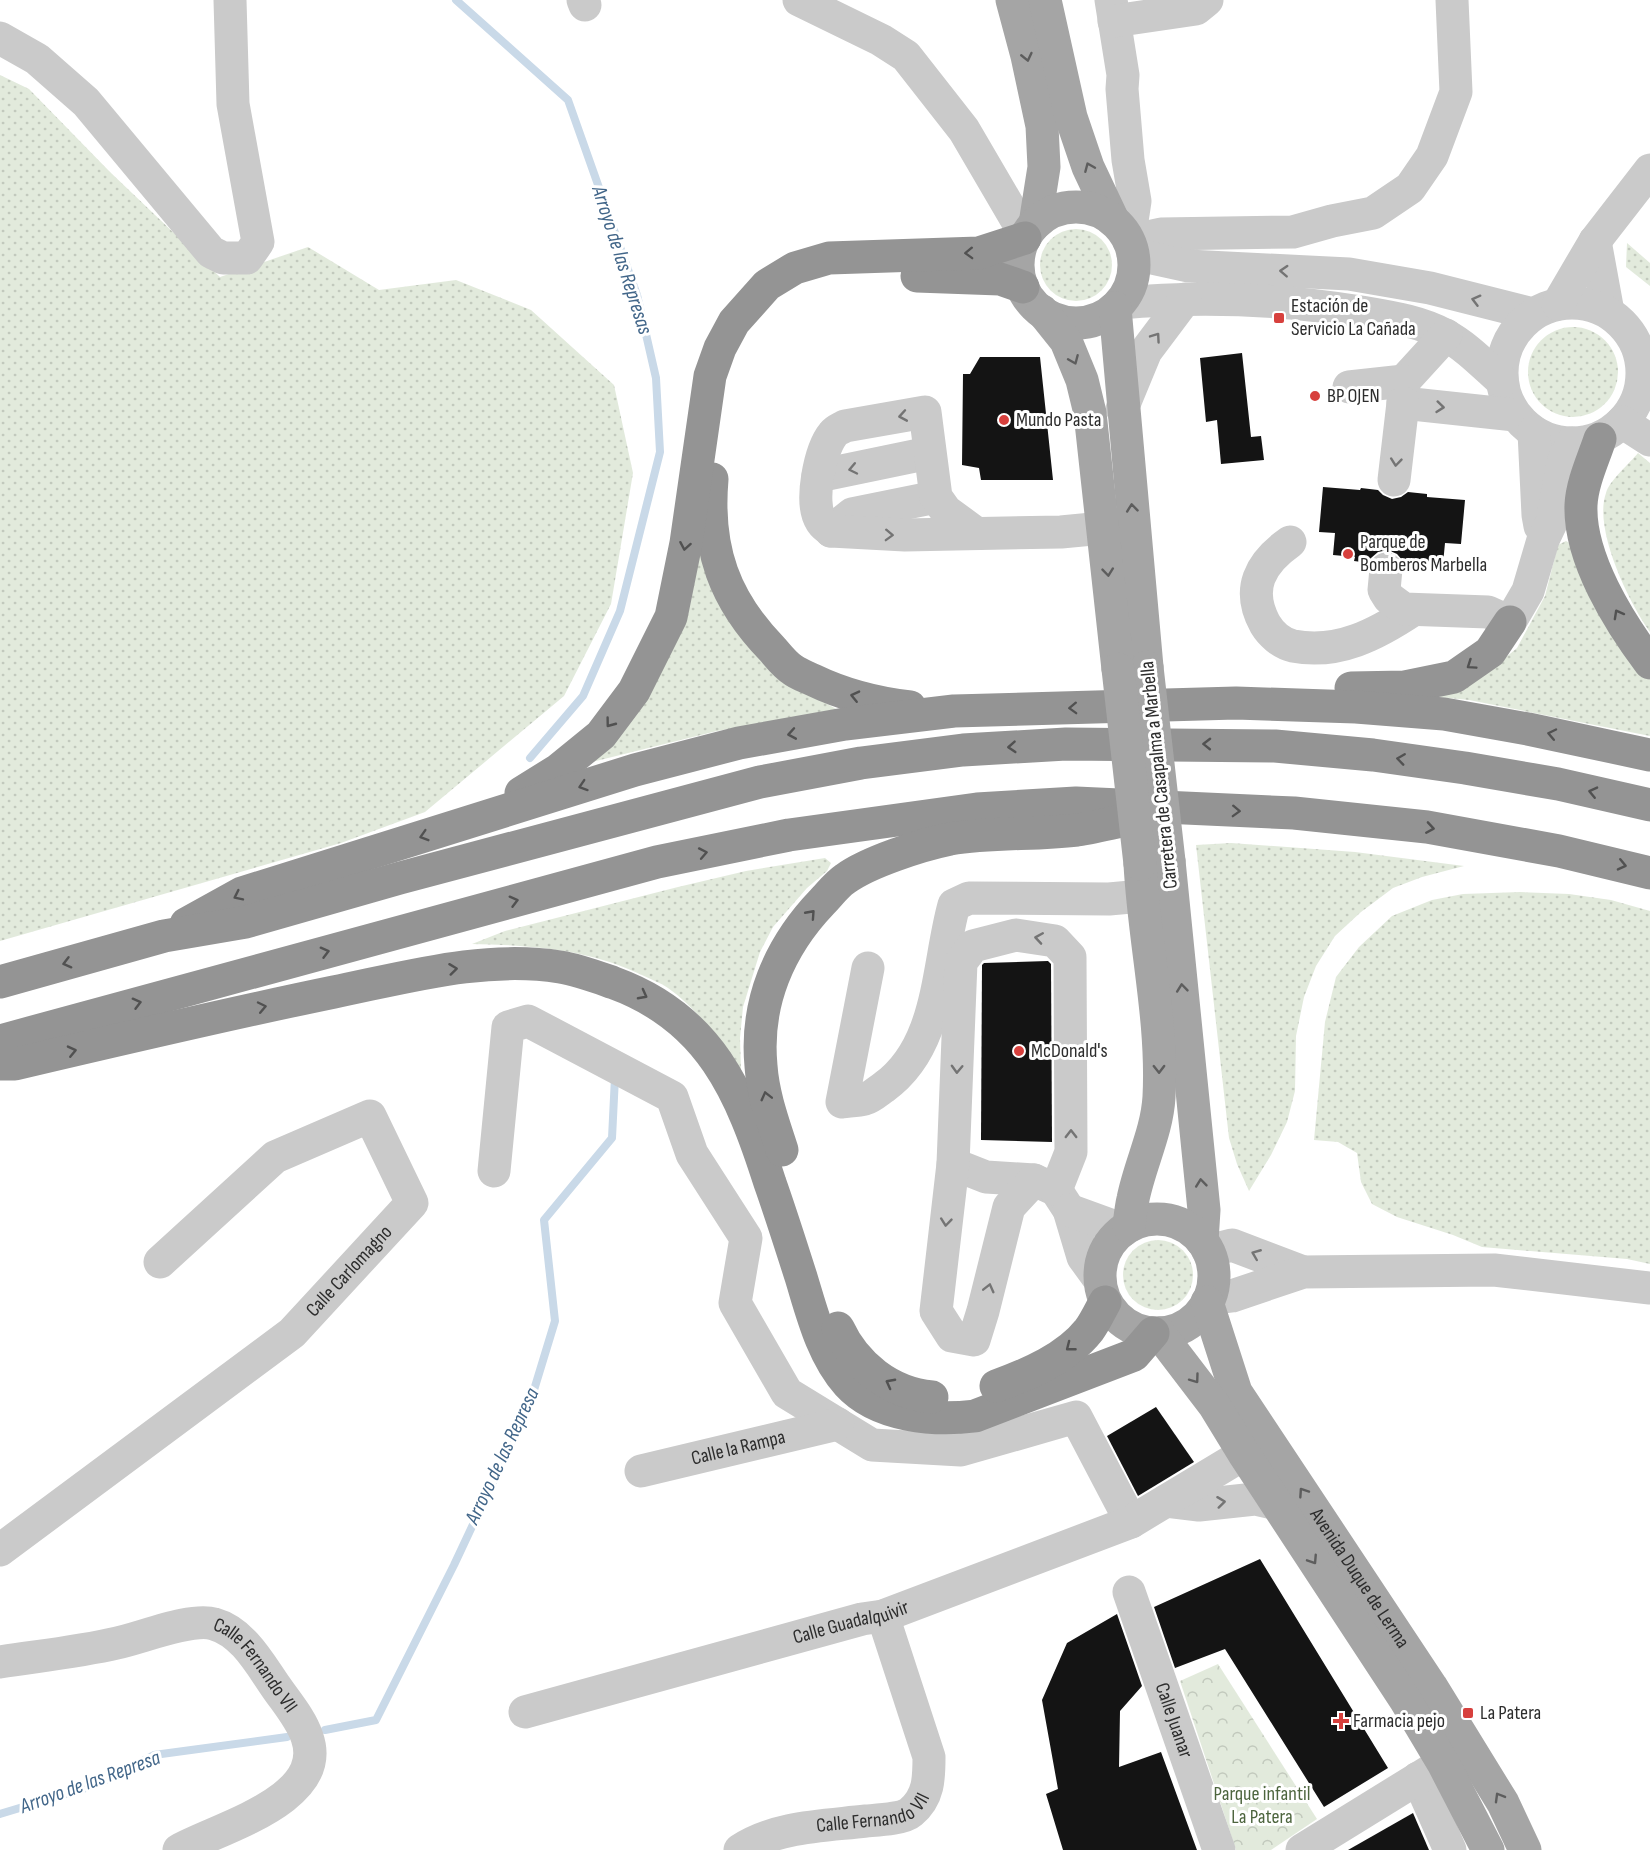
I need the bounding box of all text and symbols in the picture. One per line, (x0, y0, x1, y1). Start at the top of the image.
one-way arrow (1019, 51, 1032, 61)
one-way arrow (1084, 163, 1096, 174)
water label: Arroyo de las Represas (586, 182, 658, 338)
one-way arrow (964, 247, 973, 259)
one-way arrow (1280, 265, 1289, 278)
place label: Estación de Servicio La Cañada (1291, 294, 1416, 341)
one-way arrow (1472, 294, 1482, 307)
marker: Estación de Servicio La Cañada (1272, 311, 1286, 325)
one-way arrow (1149, 333, 1160, 344)
one-way arrow (1067, 353, 1079, 364)
place label: BP OJEN (1327, 384, 1380, 408)
marker: BP OJEN (1308, 389, 1322, 403)
one-way arrow (1435, 400, 1444, 413)
place label: Mundo Pasta (1016, 408, 1101, 432)
one-way arrow (898, 409, 908, 421)
marker: Mundo Pasta (997, 413, 1011, 427)
one-way arrow (1390, 458, 1403, 467)
one-way arrow (848, 462, 858, 475)
one-way arrow (1126, 503, 1138, 512)
one-way arrow (884, 529, 893, 541)
place label: Parque de Bomberos Marbella (1360, 530, 1487, 577)
one-way arrow (679, 541, 692, 551)
marker: Parque de Bomberos Marbella (1341, 547, 1355, 561)
one-way arrow (1101, 568, 1114, 577)
one-way arrow (1614, 609, 1625, 620)
one-way arrow (1467, 658, 1478, 669)
street label: Carretera de Casapalma a Marbella (1135, 660, 1183, 890)
one-way arrow (850, 691, 860, 704)
one-way arrow (1068, 701, 1077, 714)
one-way arrow (606, 716, 617, 727)
one-way arrow (787, 727, 797, 740)
one-way arrow (1547, 728, 1557, 741)
one-way arrow (1202, 738, 1211, 751)
one-way arrow (1007, 741, 1016, 754)
one-way arrow (1396, 753, 1406, 765)
one-way arrow (578, 779, 589, 791)
one-way arrow (1588, 786, 1598, 799)
one-way arrow (1232, 804, 1241, 817)
one-way arrow (1426, 821, 1435, 833)
one-way arrow (419, 829, 430, 841)
one-way arrow (697, 847, 707, 860)
one-way arrow (1616, 858, 1626, 871)
one-way arrow (234, 888, 245, 900)
one-way arrow (508, 896, 519, 908)
one-way arrow (804, 910, 815, 921)
one-way arrow (1034, 933, 1043, 945)
one-way arrow (320, 947, 330, 959)
one-way arrow (62, 956, 73, 968)
one-way arrow (448, 963, 457, 976)
one-way arrow (1176, 984, 1189, 993)
one-way arrow (636, 988, 647, 999)
one-way arrow (131, 998, 142, 1010)
one-way arrow (256, 1001, 266, 1014)
place label: McDonald's (1031, 1039, 1108, 1063)
marker: McDonald's (1012, 1044, 1026, 1058)
one-way arrow (66, 1045, 76, 1058)
one-way arrow (1153, 1064, 1165, 1073)
one-way arrow (950, 1065, 963, 1074)
one-way arrow (760, 1091, 773, 1101)
one-way arrow (1065, 1130, 1077, 1139)
one-way arrow (1195, 1178, 1208, 1187)
one-way arrow (940, 1217, 953, 1227)
street label: Calle Carlomagno (301, 1220, 397, 1322)
one-way arrow (1251, 1249, 1262, 1261)
one-way arrow (981, 1284, 994, 1294)
one-way arrow (1066, 1340, 1077, 1351)
one-way arrow (1188, 1373, 1199, 1384)
one-way arrow (886, 1379, 896, 1390)
water label: Arroyo de las Represa (459, 1384, 545, 1529)
street label: Calle la Rampa (689, 1425, 788, 1471)
one-way arrow (1299, 1488, 1310, 1499)
one-way arrow (1217, 1496, 1226, 1509)
street label: Avenida Duque de Lerma (1304, 1503, 1414, 1653)
one-way arrow (1306, 1554, 1318, 1564)
street label: Calle Guadalquivir (790, 1595, 913, 1650)
street label: Calle Fernando VII (210, 1613, 303, 1717)
street label: Calle Juanar (1150, 1680, 1198, 1761)
place label: La Patera (1480, 1701, 1541, 1725)
marker: La Patera (1461, 1706, 1475, 1720)
place label: Farmacia pejo (1353, 1709, 1445, 1733)
marker: Farmacia pejo (1334, 1714, 1348, 1728)
water label: Arroyo de las Represa (16, 1745, 164, 1819)
park label: Parque infantil La Patera (1214, 1782, 1310, 1829)
street label: Calle Fernando VII (815, 1789, 935, 1838)
one-way arrow (1495, 1793, 1506, 1803)

